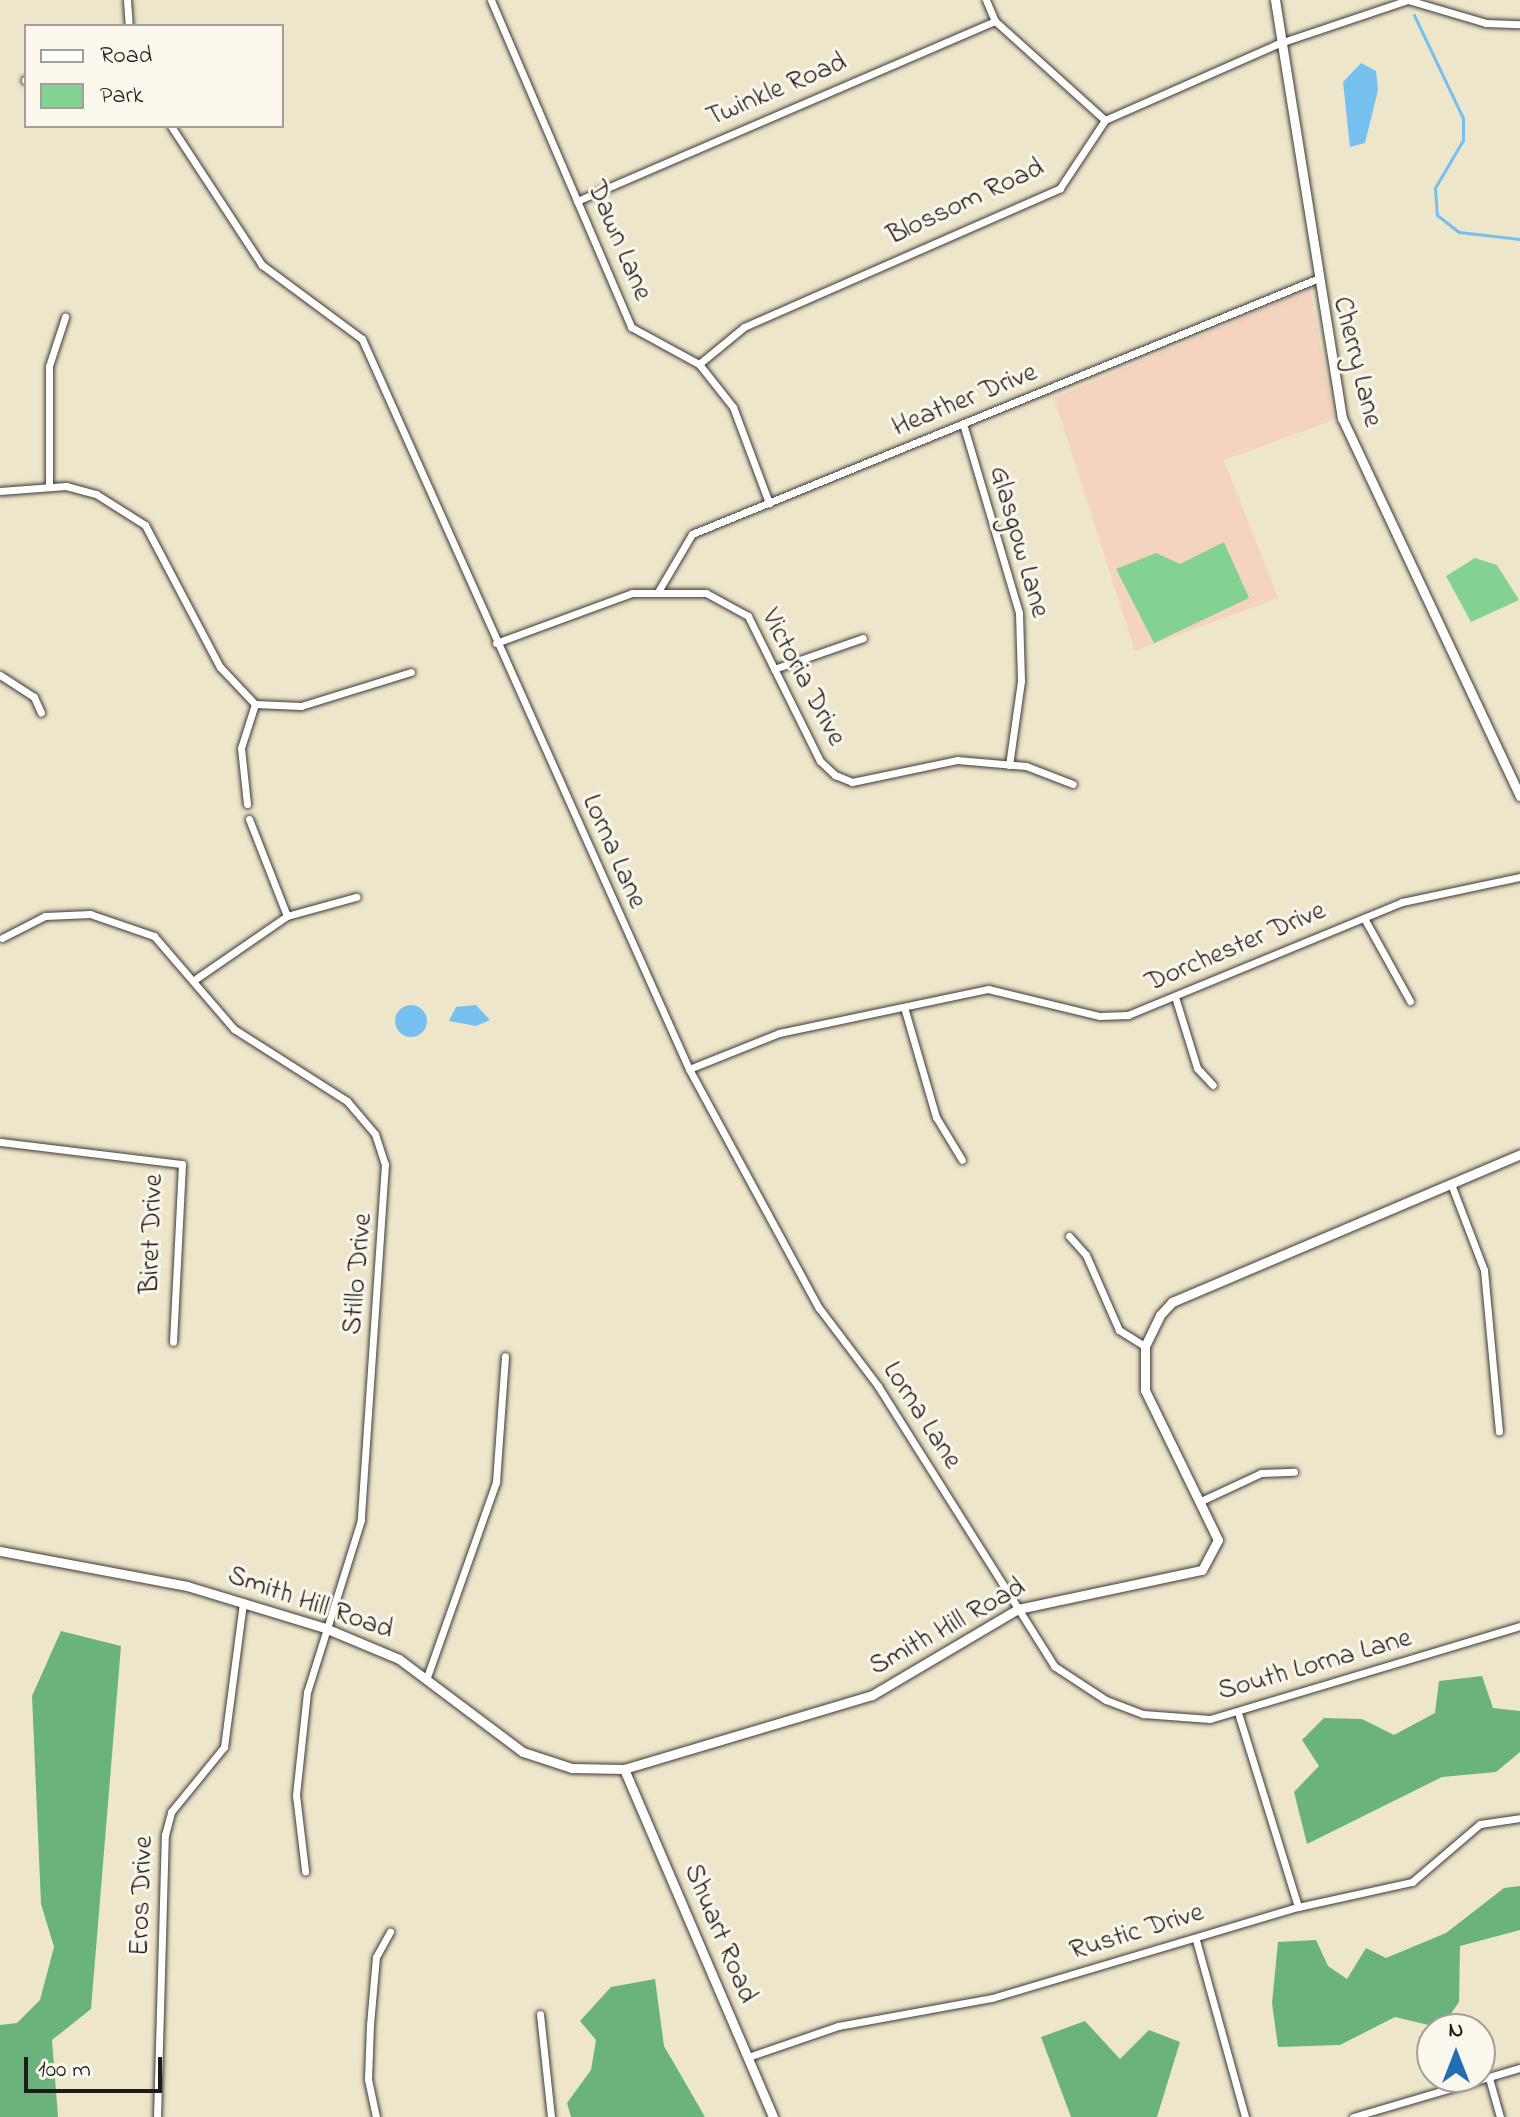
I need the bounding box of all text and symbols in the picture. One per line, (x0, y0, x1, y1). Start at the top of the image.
legend (24, 24, 284, 128)
text: Road (100, 39, 152, 74)
street label: Twinkle Road (702, 46, 852, 136)
text: Park (100, 79, 143, 114)
street label: Blossom Road (882, 152, 1050, 254)
street label: Dawn Lane (578, 176, 658, 306)
street label: Cherry Lane (1324, 293, 1388, 431)
street label: Heather Drive (888, 357, 1042, 445)
street label: Glasgow Lane (980, 462, 1056, 622)
street label: Victoria Drive (752, 604, 852, 752)
street label: Lorna Lane (573, 790, 653, 914)
street label: Dorchester Drive (1141, 895, 1331, 1001)
street label: Biret Drive (134, 1173, 172, 1295)
street label: Stillo Drive (337, 1212, 381, 1336)
street label: Lorna Lane (874, 1356, 968, 1476)
street label: Smith Hill Road (223, 1560, 397, 1648)
street label: Smith Hill Road (864, 1571, 1032, 1685)
street label: South Lorna Lane (1214, 1622, 1416, 1710)
street label: Eros Drive (124, 1835, 162, 1957)
street label: Shuart Road (675, 1859, 763, 2009)
street label: Rustic Drive (1066, 1897, 1208, 1969)
north arrow (1416, 2013, 1496, 2093)
text: N (1449, 2015, 1463, 2047)
scale bar (28, 2041, 166, 2091)
text: 100 m (38, 2053, 91, 2088)

